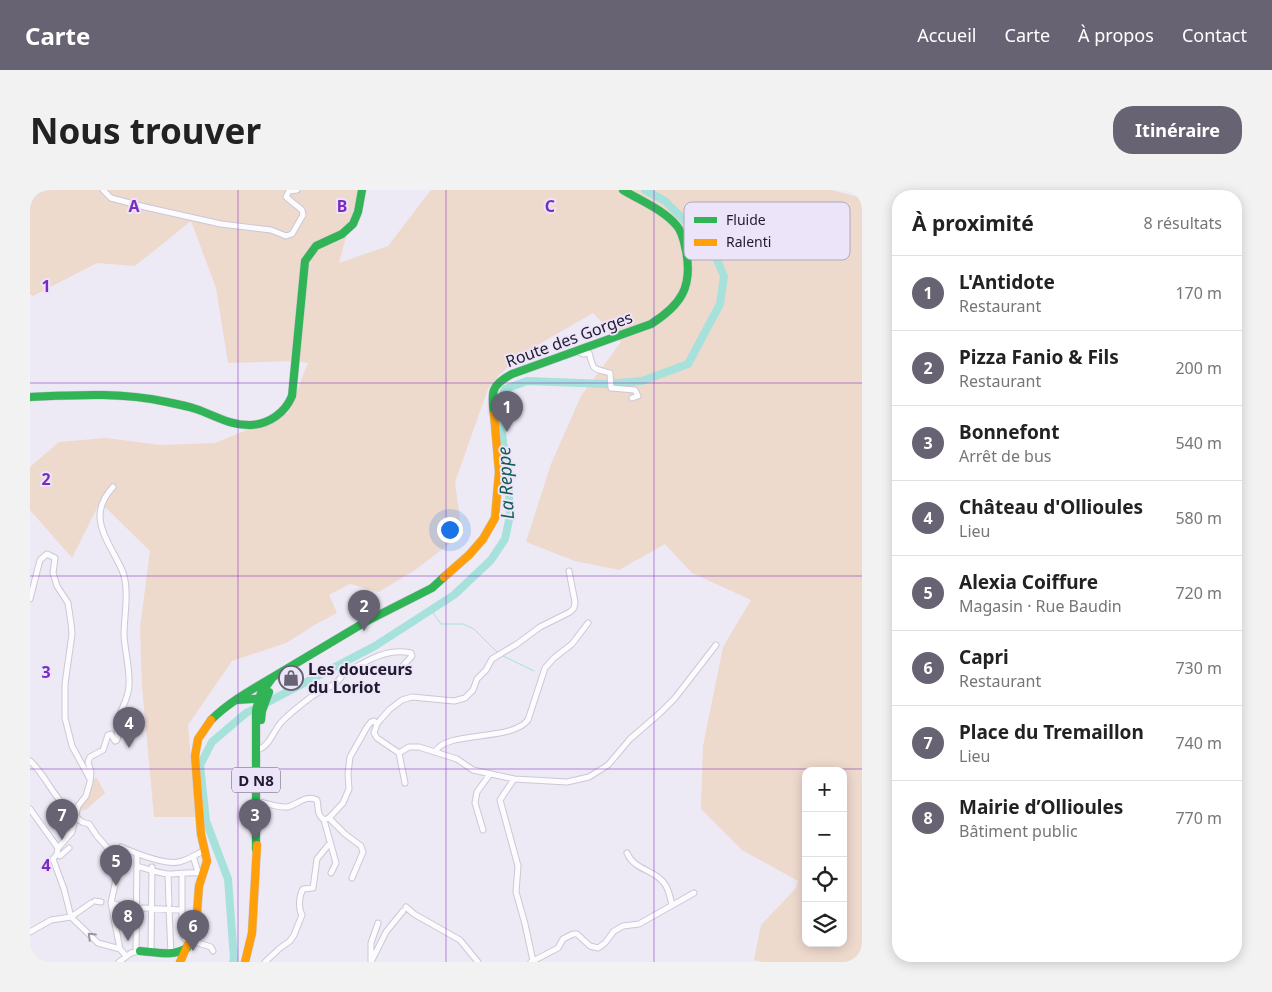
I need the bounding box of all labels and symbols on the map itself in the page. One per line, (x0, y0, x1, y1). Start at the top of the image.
text: A (128, 195, 140, 217)
text: B (337, 195, 347, 217)
text: C (545, 195, 555, 217)
legend (684, 202, 850, 260)
text: Fluide (726, 210, 766, 229)
text: Ralenti (726, 232, 771, 251)
text: 1 (41, 275, 51, 297)
street label: Route des Gorges (503, 306, 635, 372)
pin: 1 (491, 391, 523, 432)
water label: La Reppe (491, 446, 519, 520)
text: 2 (41, 468, 51, 490)
your location (437, 517, 463, 543)
pin: 2 (348, 590, 380, 631)
place label: Les douceurs du Loriot (308, 658, 413, 698)
text: 3 (41, 661, 51, 683)
shop icon: Les douceurs du Loriot (278, 665, 304, 691)
pin: 4 (113, 707, 145, 748)
road number: D N8 (232, 768, 280, 792)
pin: 7 (46, 799, 78, 840)
pin: 3 (239, 799, 271, 840)
pin: 5 (100, 845, 132, 886)
text: 4 (41, 854, 51, 876)
pin: 8 (112, 900, 144, 941)
pin: 6 (177, 910, 209, 951)
one-way arrow (87, 933, 96, 942)

